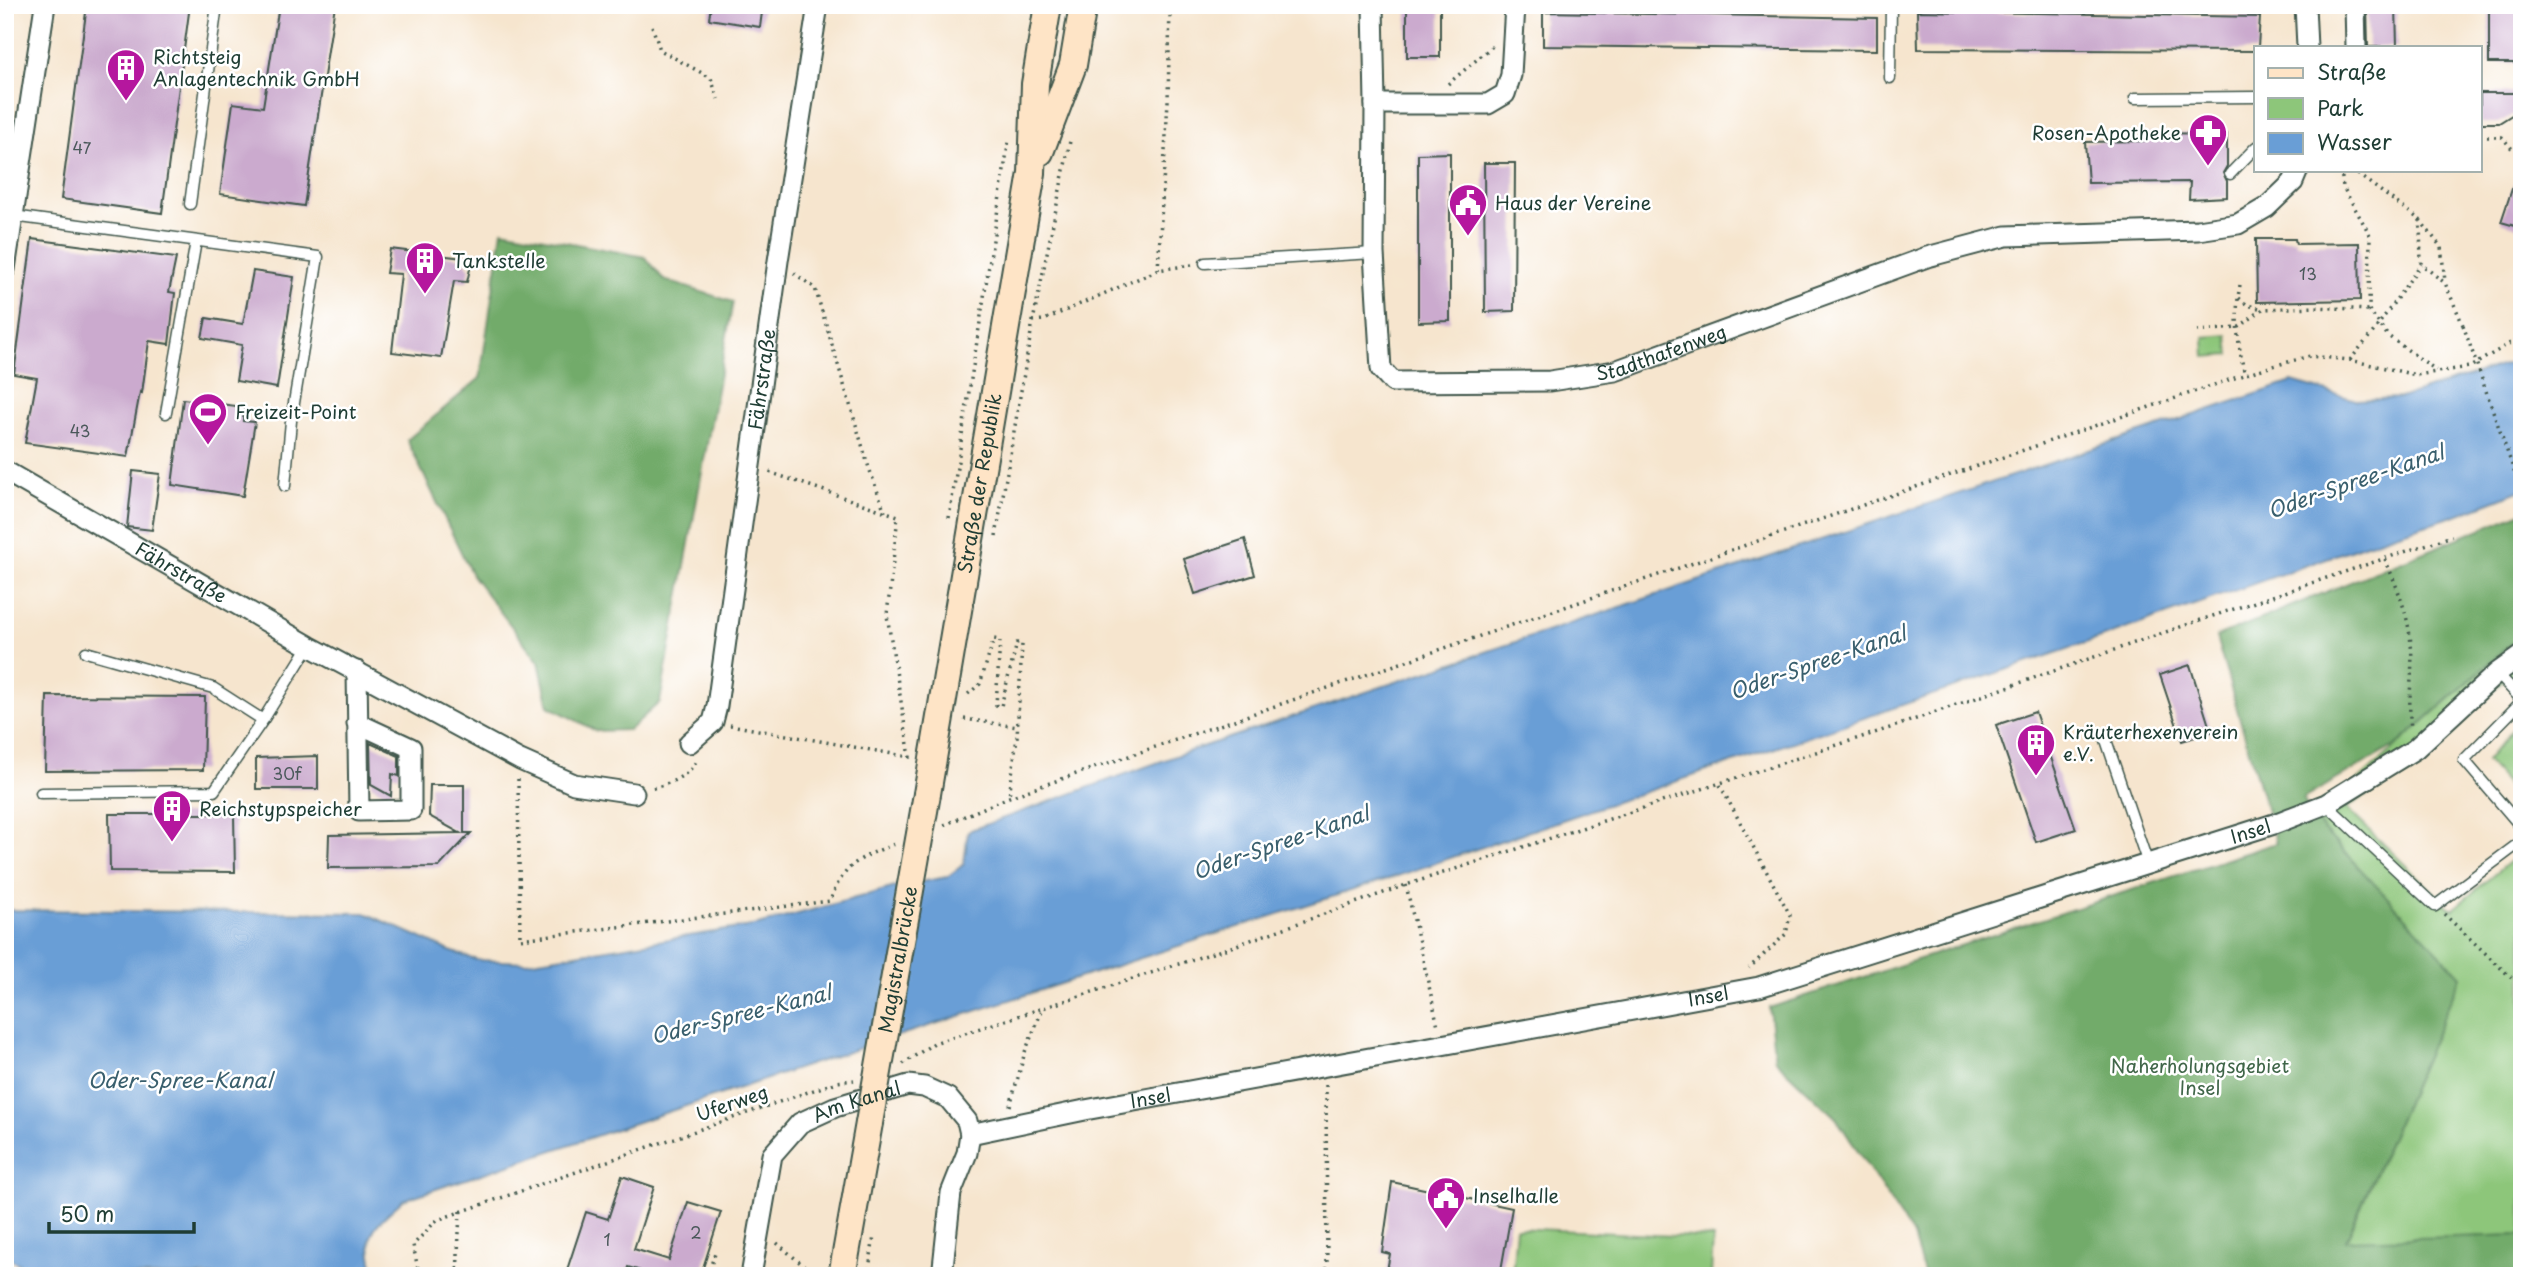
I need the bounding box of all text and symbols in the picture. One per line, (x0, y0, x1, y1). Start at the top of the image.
place label: Richtsteig Anlagentechnik GmbH (153, 42, 360, 92)
legend (2254, 46, 2482, 172)
building icon: Richtsteig Anlagentechnik GmbH (105, 47, 147, 102)
text: Straße (2317, 55, 2386, 87)
text: Park (2317, 91, 2364, 123)
pharmacy icon: Rosen-Apotheke (2187, 112, 2229, 167)
place label: Rosen-Apotheke (2032, 118, 2181, 146)
text: Wasser (2317, 125, 2392, 157)
house number: 47 (73, 135, 92, 159)
public building icon: Haus der Vereine (1447, 182, 1489, 237)
place label: Haus der Vereine (1495, 188, 1651, 216)
building icon: Tankstelle (404, 240, 446, 295)
place label: Tankstelle (452, 246, 546, 274)
house number: 13 (2299, 261, 2317, 285)
street label: Stadthafenweg (1594, 316, 1730, 387)
street label: Fährstraße (740, 327, 782, 432)
sports icon: Freizeit-Point (187, 391, 229, 446)
street label: Straße der Republik (950, 391, 1008, 575)
place label: Freizeit-Point (235, 397, 357, 425)
house number: 43 (70, 418, 90, 442)
water label: Oder-Spree-Kanal (2263, 434, 2451, 525)
street label: Fährstraße (130, 534, 232, 609)
water label: Oder-Spree-Kanal (1725, 615, 1913, 706)
place label: Kräuterhexenverein e.V. (2063, 717, 2239, 767)
building icon: Kräuterhexenverein e.V. (2015, 722, 2057, 777)
house number: 30f (273, 761, 303, 785)
building icon: Reichstypspeicher (151, 788, 193, 843)
place label: Reichstypspeicher (199, 794, 362, 822)
water label: Oder-Spree-Kanal (1188, 795, 1376, 886)
street label: Insel (2226, 811, 2274, 850)
street label: Magistralbrücke (870, 884, 924, 1035)
water label: Oder-Spree-Kanal (647, 974, 837, 1051)
street label: Insel (1685, 978, 1731, 1013)
park label: Naherholungsgebiet Insel (2111, 1051, 2289, 1101)
water label: Oder-Spree-Kanal (88, 1063, 276, 1095)
street label: Am Kanal (807, 1073, 904, 1129)
street label: Uferweg (692, 1077, 771, 1127)
street label: Insel (1128, 1080, 1173, 1115)
public building icon: Inselhalle (1425, 1175, 1467, 1230)
place label: Inselhalle (1473, 1181, 1559, 1209)
scale bar (49, 1190, 194, 1234)
text: 50 m (60, 1197, 114, 1229)
house number: 2 (690, 1220, 702, 1244)
house number: 1 (603, 1227, 611, 1251)

